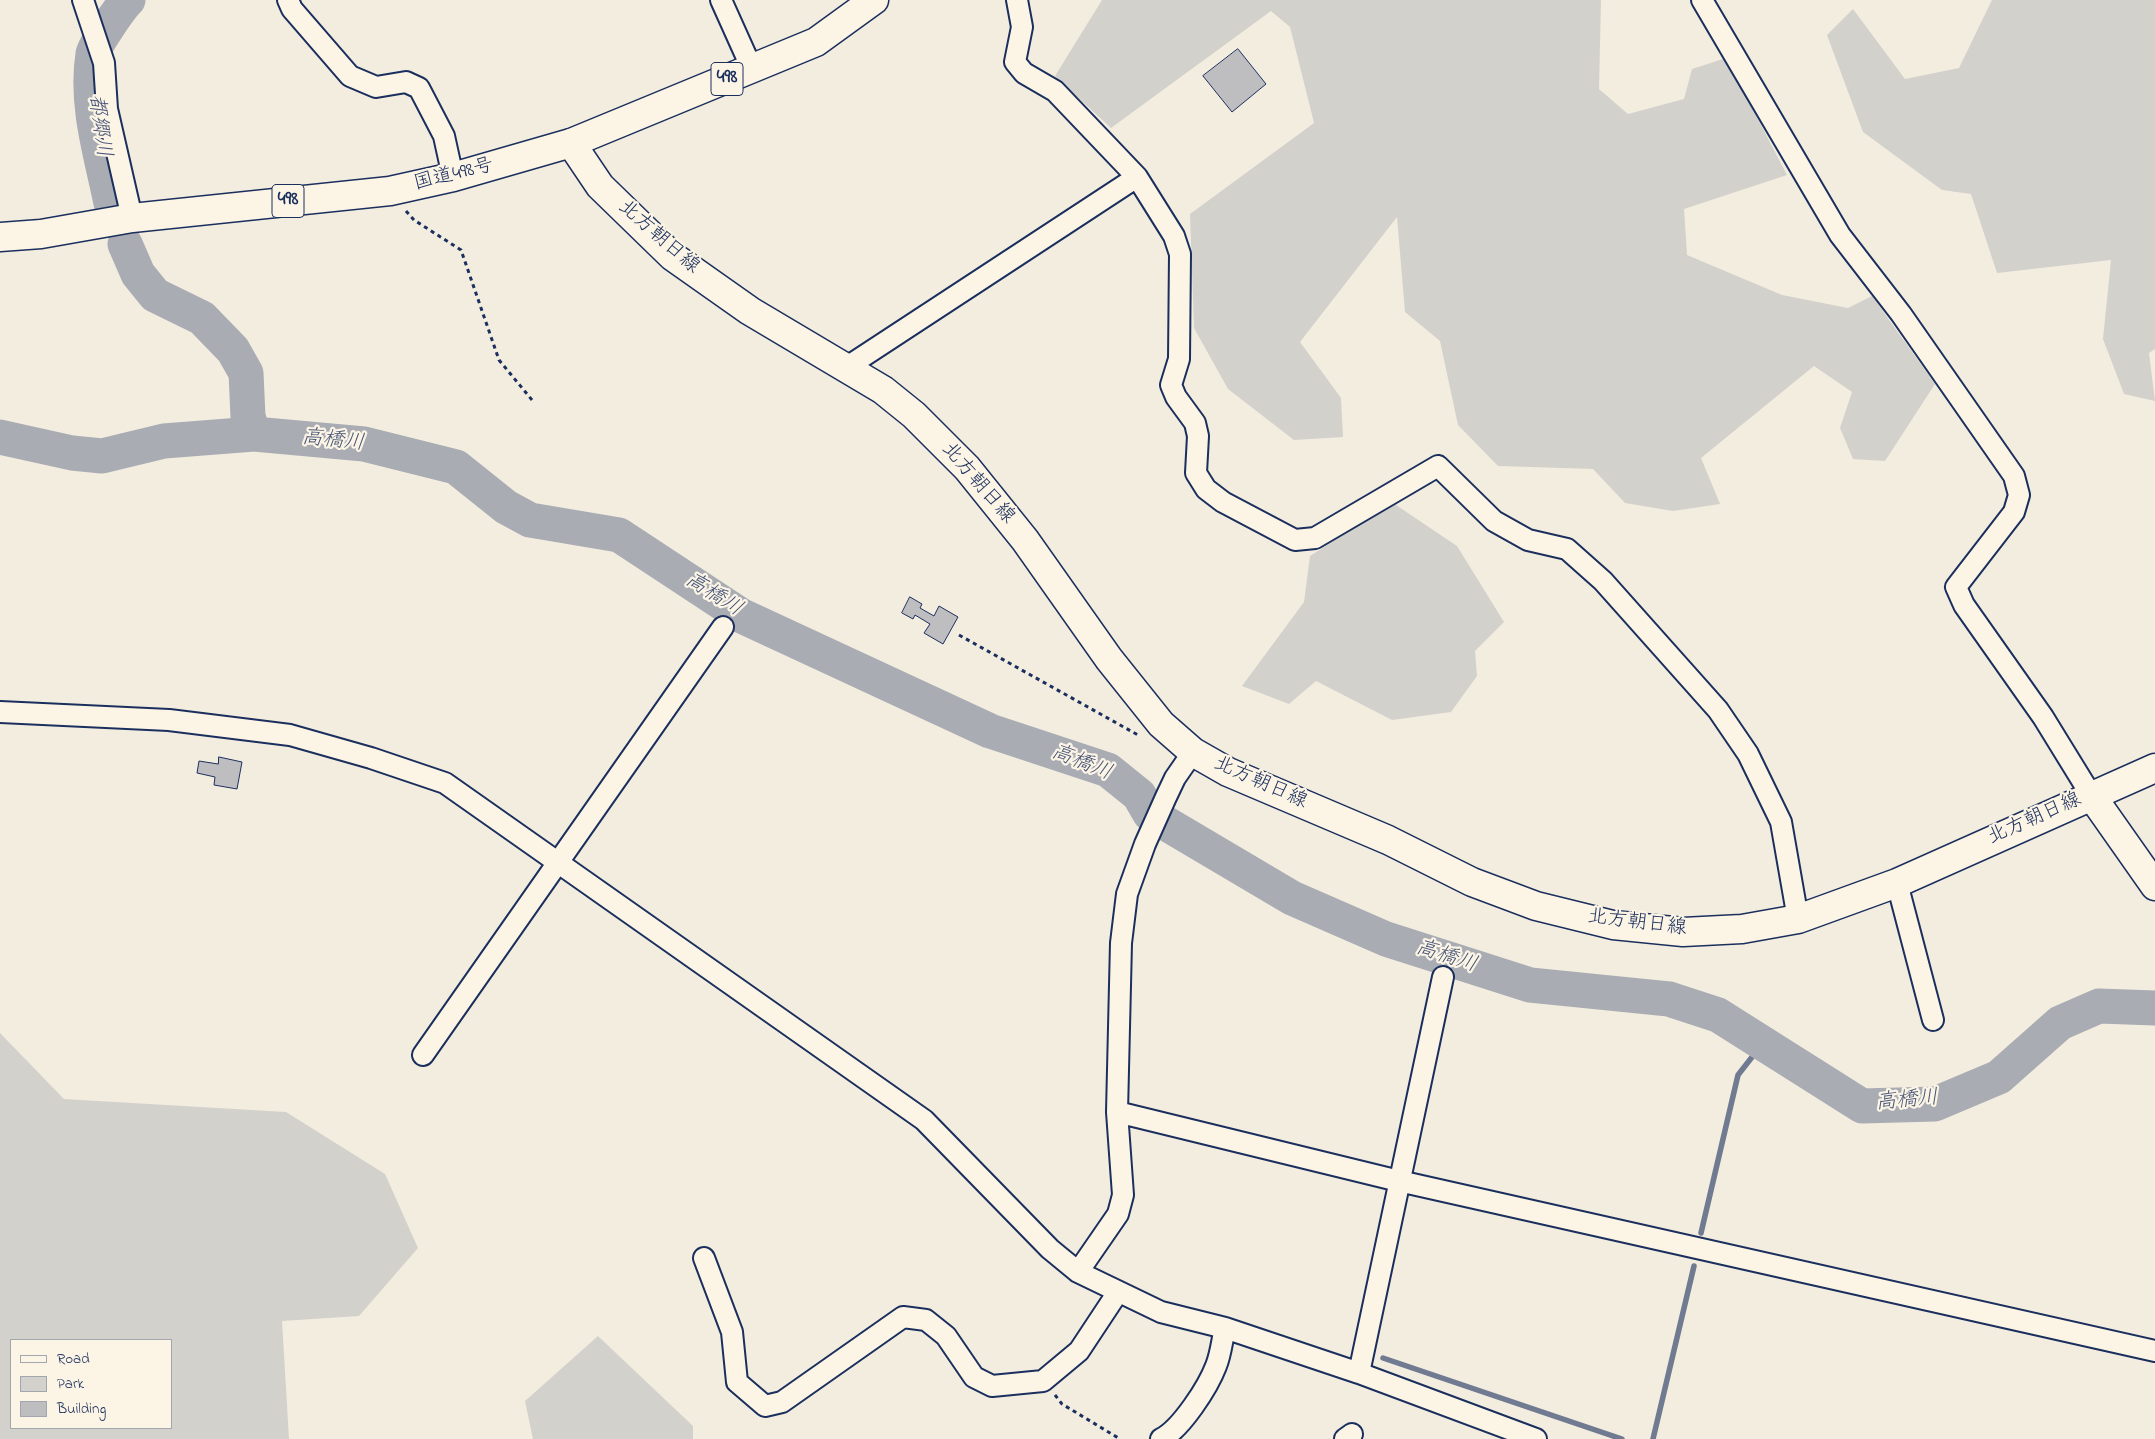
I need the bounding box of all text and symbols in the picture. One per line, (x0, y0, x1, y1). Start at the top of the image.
road number: 498 (711, 62, 743, 96)
water label: 都郷川 (81, 93, 115, 159)
street label: 国道498号 (411, 154, 497, 198)
road number: 498 (272, 185, 304, 218)
street label: 北方朝日線 (612, 196, 704, 280)
water label: 高橋川 (300, 426, 366, 458)
street label: 北方朝日線 (935, 438, 1019, 530)
water label: 高橋川 (680, 569, 746, 623)
water label: 高橋川 (1047, 741, 1115, 787)
street label: 北方朝日線 (1209, 753, 1311, 815)
street label: 北方朝日線 (1984, 789, 2086, 851)
street label: 北方朝日線 (1586, 906, 1688, 942)
water label: 高橋川 (1412, 936, 1480, 980)
water label: 高橋川 (1875, 1087, 1939, 1117)
legend (10, 1339, 172, 1429)
text: Road (57, 1348, 90, 1370)
text: Park (57, 1373, 84, 1395)
text: Building (57, 1398, 106, 1420)

